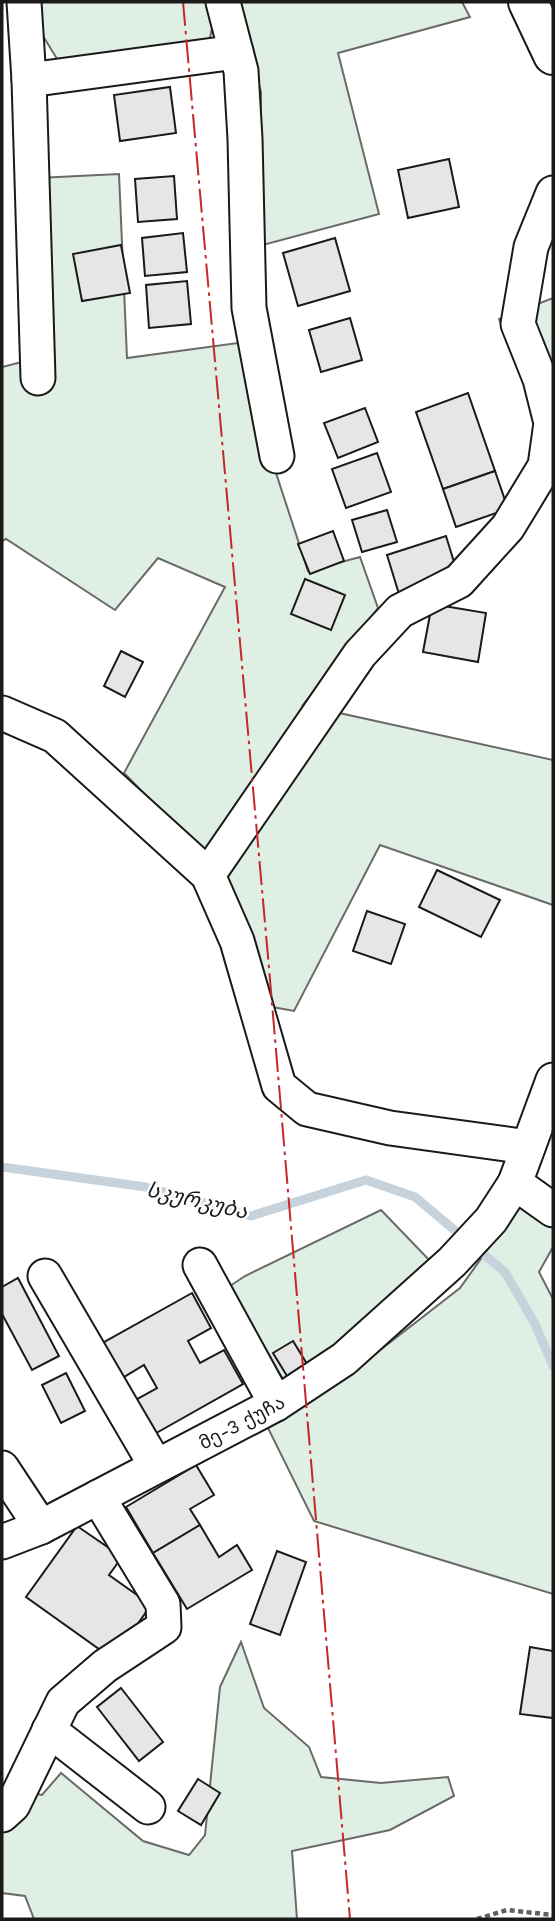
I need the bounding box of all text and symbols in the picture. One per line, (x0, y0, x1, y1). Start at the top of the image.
water label: სკურკუბა (144, 1176, 250, 1225)
street label: მე-3 ქუჩა (195, 1390, 289, 1454)

